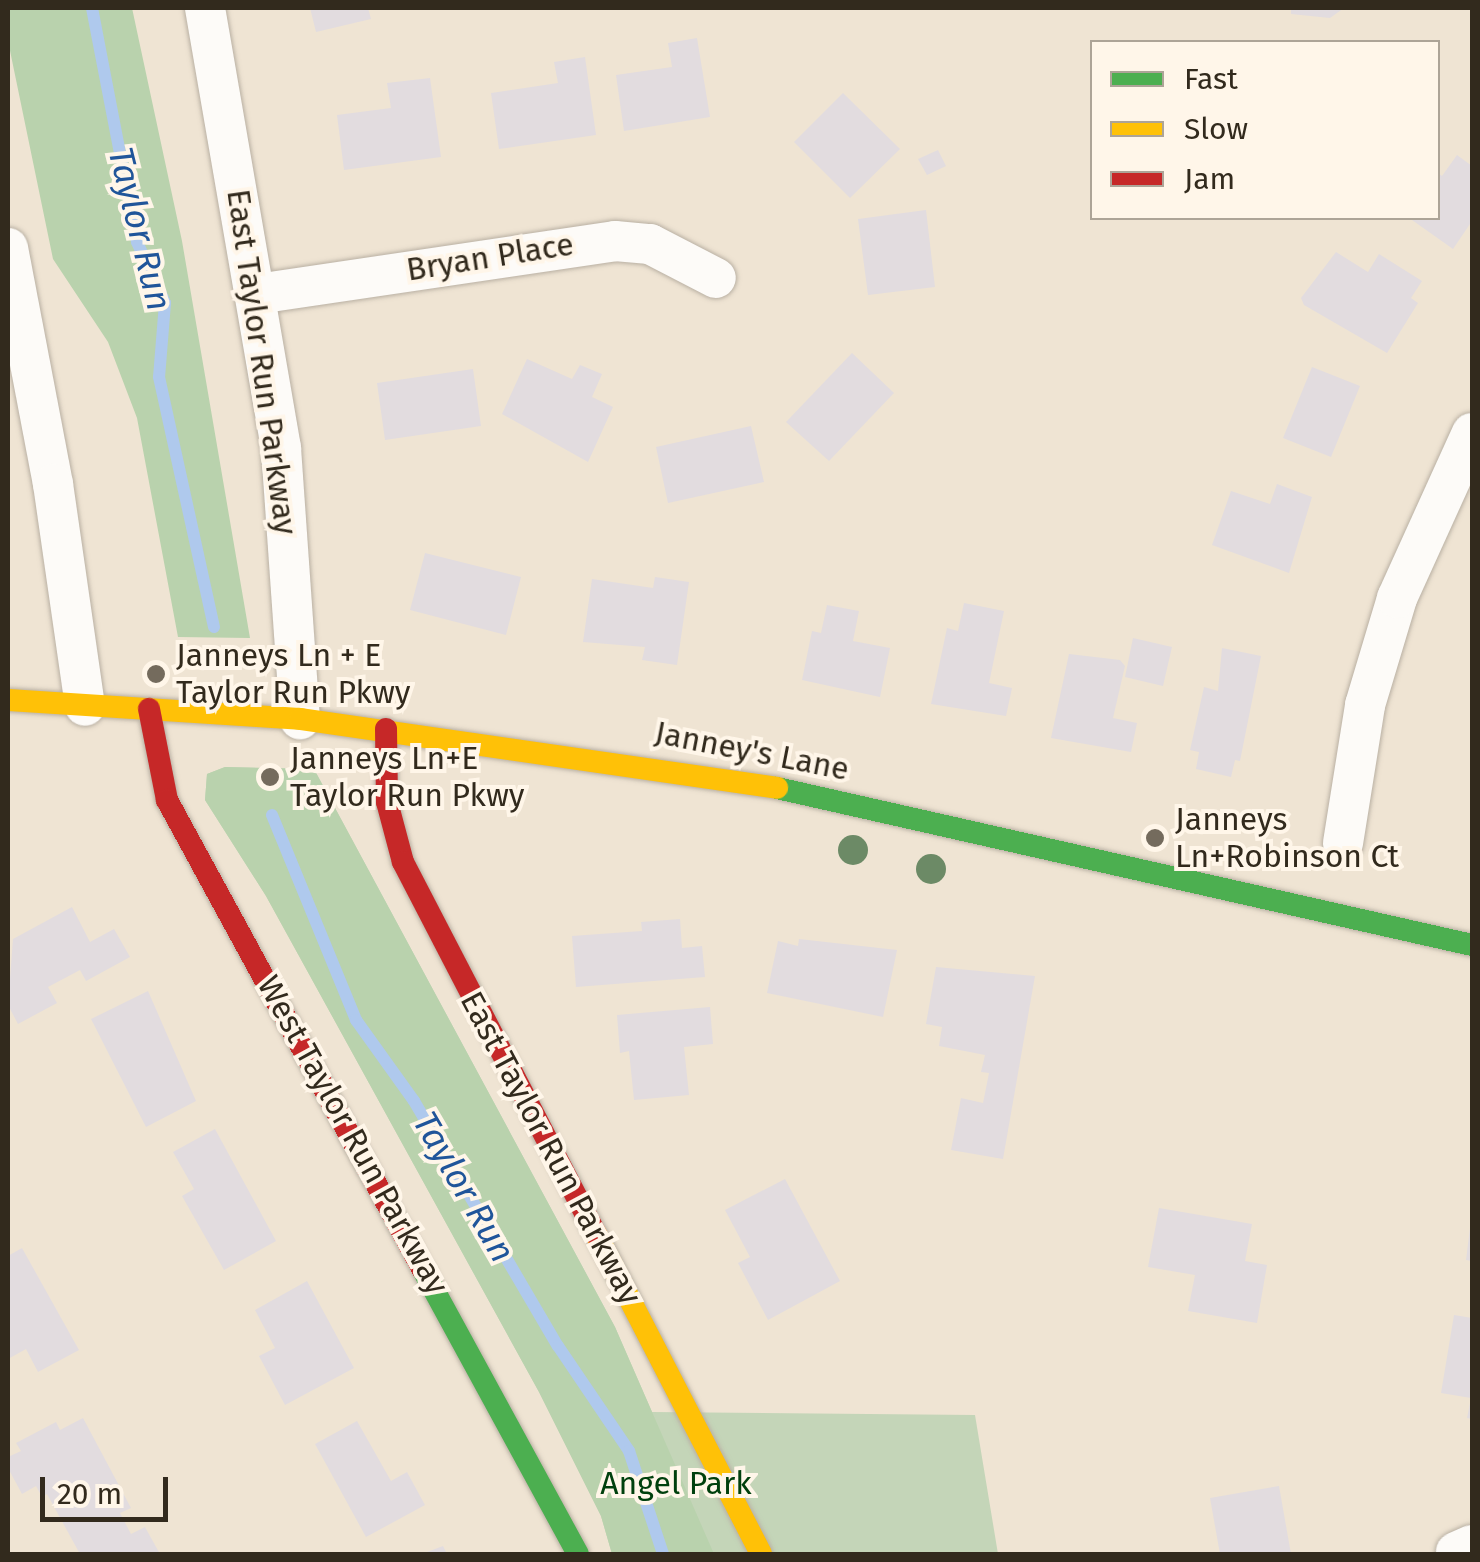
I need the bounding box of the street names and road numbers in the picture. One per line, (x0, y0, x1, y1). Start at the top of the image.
street label: East Taylor Run Parkway (219, 187, 305, 537)
street label: Bryan Place (404, 225, 576, 289)
street label: Janney's Lane (652, 713, 852, 789)
street label: West Taylor Run Parkway (249, 969, 457, 1301)
street label: East Taylor Run Parkway (452, 985, 650, 1311)

